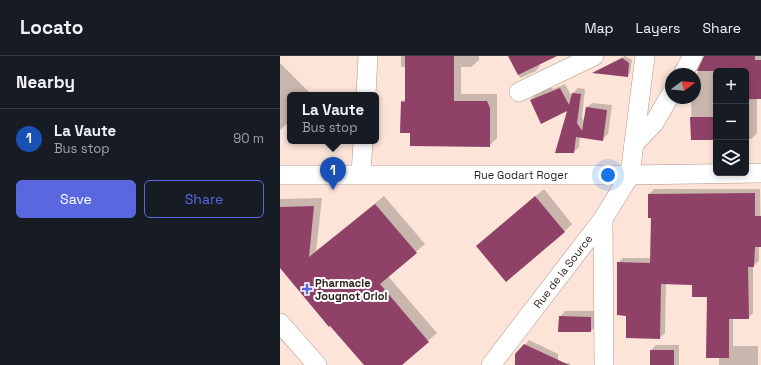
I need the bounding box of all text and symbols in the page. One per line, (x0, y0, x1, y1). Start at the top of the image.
text: Locato (20, 15, 83, 40)
text: Map (584, 19, 614, 37)
text: Layers (636, 19, 680, 37)
text: Share (702, 19, 741, 37)
north arrow (665, 68, 701, 104)
map controls (713, 68, 749, 176)
button: + (713, 68, 749, 104)
text: Nearby (16, 71, 75, 93)
popup (287, 92, 379, 144)
text: La Vaute (302, 100, 364, 119)
button: − (713, 104, 749, 140)
text: Bus stop (302, 119, 358, 136)
text: La Vaute (54, 121, 116, 140)
text: 1 (26, 130, 32, 147)
text: 90 m (233, 130, 264, 147)
text: Bus stop (54, 140, 110, 157)
button: layers (713, 140, 749, 176)
pin: 1 (320, 157, 346, 190)
your location (598, 165, 618, 185)
street label: Rue Godart Roger (474, 168, 568, 182)
button: Save (16, 180, 136, 218)
button: Share (144, 180, 264, 218)
street label: Rue de la Source (530, 232, 595, 311)
place label: Pharmacie Jougnot Oriol (315, 276, 387, 303)
marker: Pharmacie Jougnot Oriol (302, 284, 312, 294)

